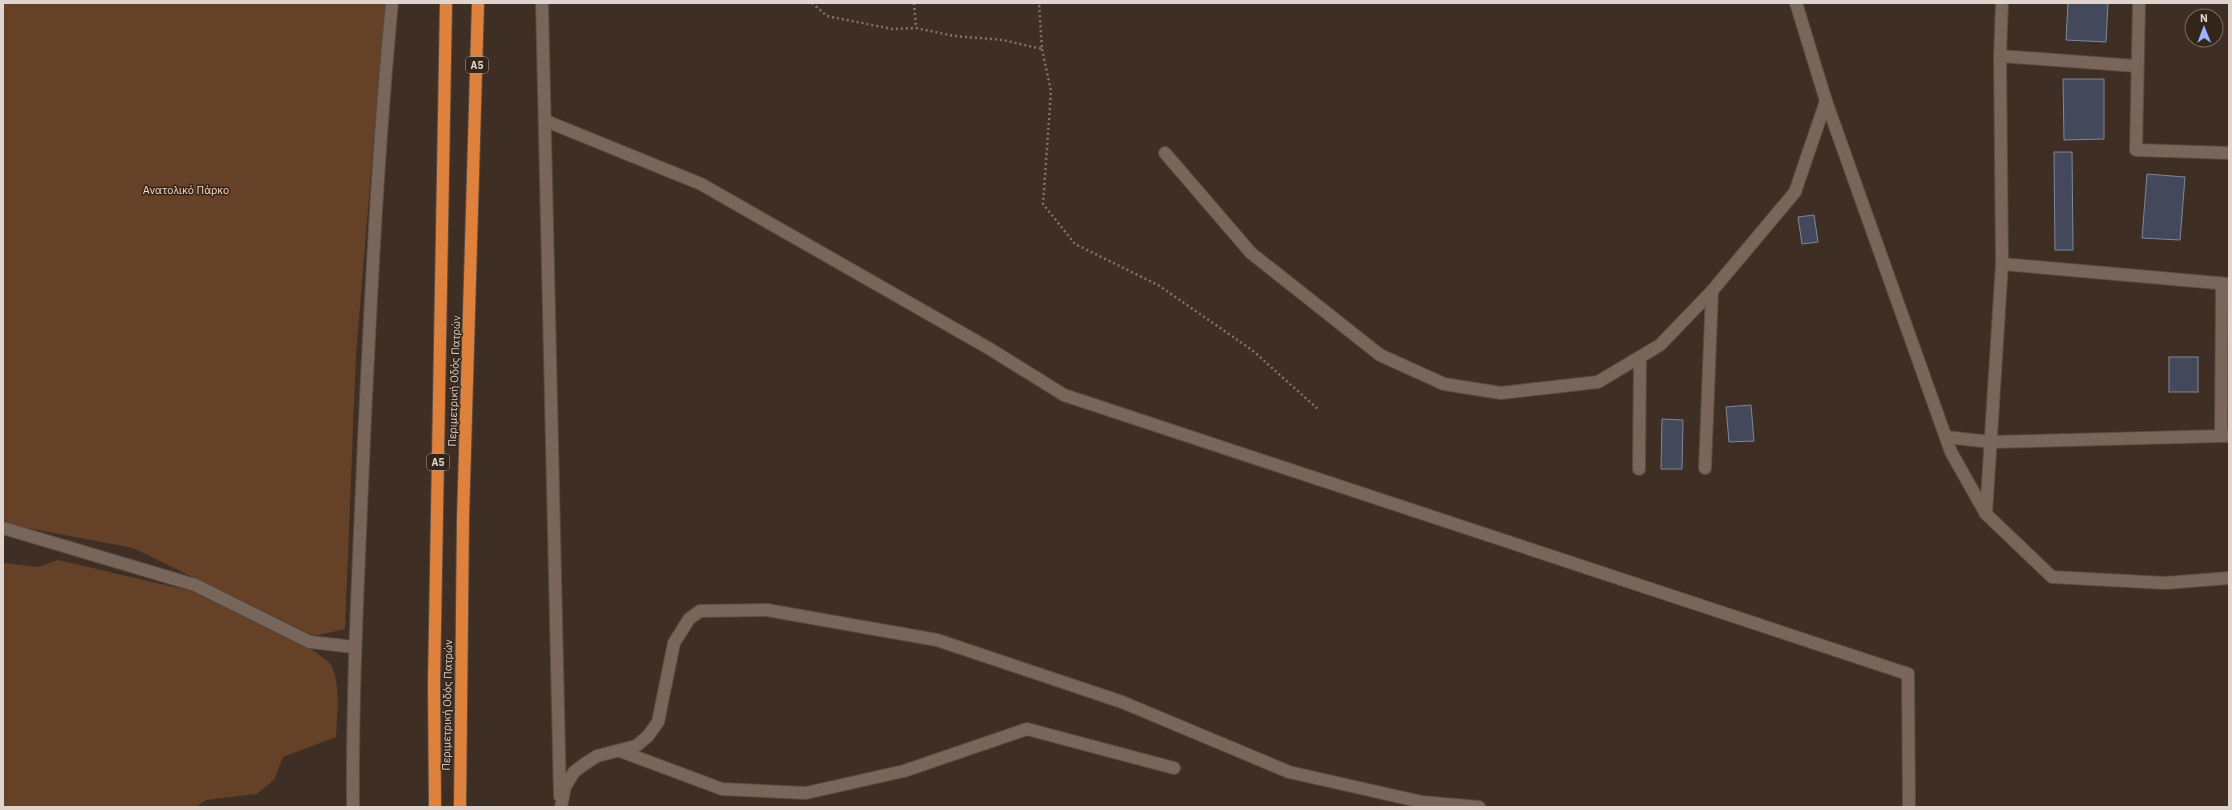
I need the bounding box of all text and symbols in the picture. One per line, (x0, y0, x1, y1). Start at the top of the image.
north arrow (2184, 8, 2224, 48)
text: N (2200, 11, 2208, 25)
road number: Α5 (466, 57, 488, 73)
park label: Ανατολικό Πάρκο (143, 183, 229, 197)
street label: Περιμετρική Οδός Πατρών (445, 315, 463, 447)
road number: Α5 (427, 454, 449, 470)
street label: Περιμετρική Οδός Πατρών (439, 639, 455, 771)

